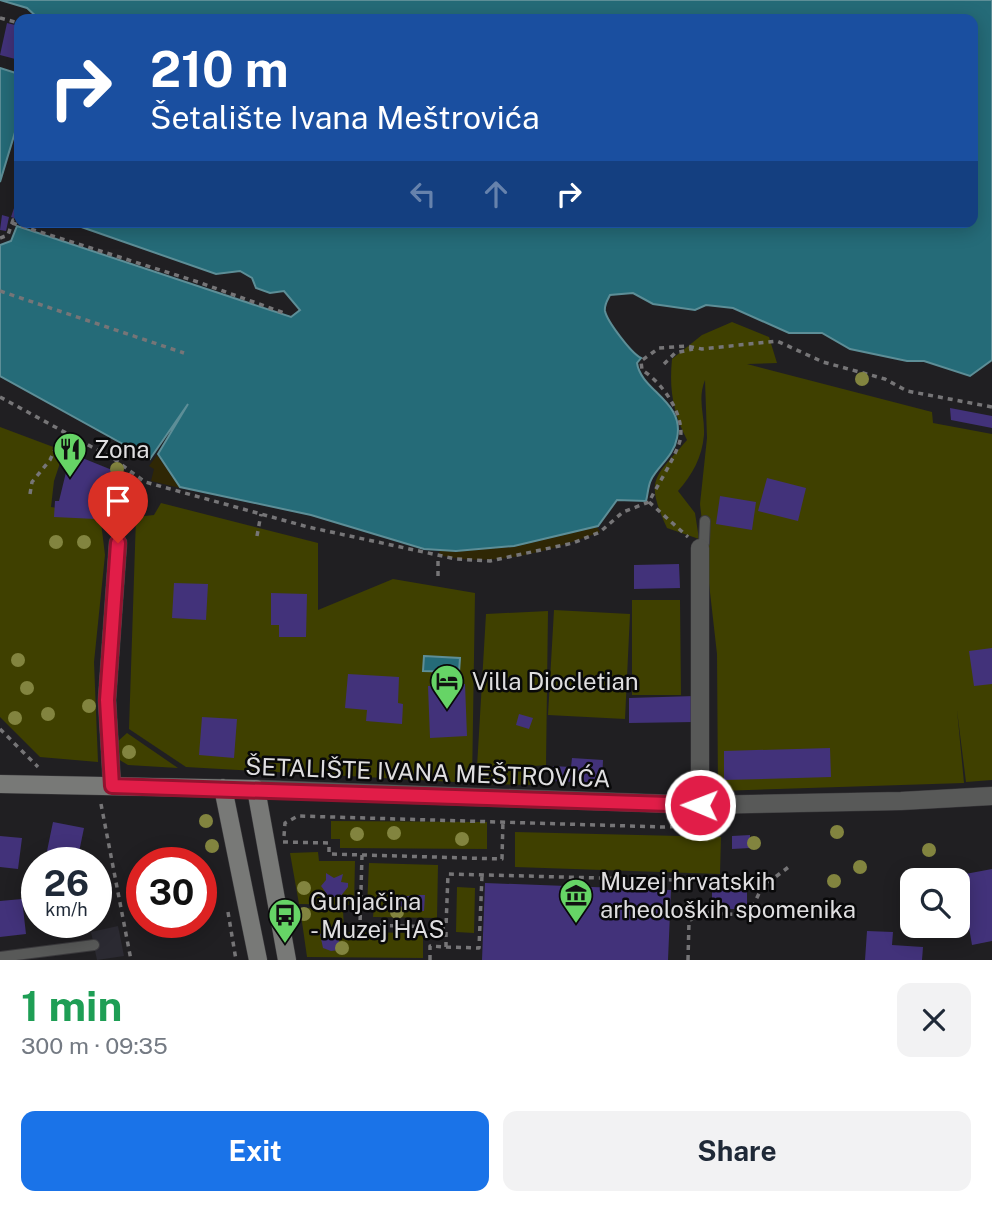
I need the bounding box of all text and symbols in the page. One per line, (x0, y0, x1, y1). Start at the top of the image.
text: 210 m (150, 40, 289, 98)
icon: right (35, 42, 126, 133)
text: Šetalište Ivana Meštrovića (150, 99, 540, 136)
icon: left (404, 175, 442, 213)
icon: ahead (477, 175, 515, 213)
icon: right (550, 175, 588, 213)
restaurant icon: Zona (51, 430, 89, 479)
place label: Zona (94, 435, 150, 463)
pin (88, 471, 148, 543)
icon: arrive (99, 482, 137, 520)
hotel icon: Villa Diocletian (428, 662, 466, 711)
place label: Villa Diocletian (472, 667, 639, 695)
street label: ŠETALIŠTE IVANA MEŠTROVIĆA (245, 752, 611, 792)
position arrow (663, 768, 737, 842)
speed limit sign: 30 (126, 847, 217, 938)
text: 26 (44, 863, 89, 904)
place label: Muzej hrvatskih arheoloških spomenika (600, 867, 856, 923)
map controls (900, 868, 970, 938)
button: search (900, 868, 970, 938)
museum icon: Muzej hrvatskih arheoloških spomenika (557, 876, 595, 925)
place label: Gunjačina - Muzej HAS (310, 887, 444, 943)
bus stop icon: Gunjačina - Muzej HAS (266, 896, 304, 945)
text: km/h (45, 899, 88, 920)
text: 1 min (21, 981, 122, 1030)
button: close (897, 983, 971, 1057)
text: 300 m · 09:35 (21, 1032, 168, 1059)
button: Exit (21, 1111, 489, 1191)
button: Share (503, 1111, 971, 1191)

